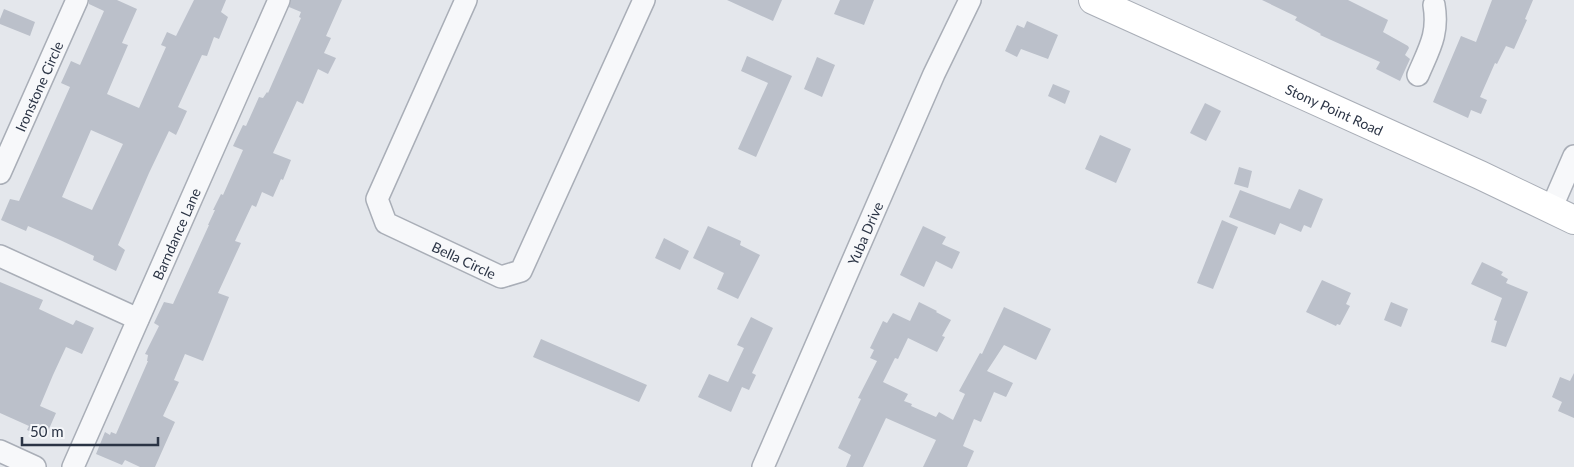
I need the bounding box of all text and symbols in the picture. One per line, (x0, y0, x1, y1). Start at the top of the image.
street label: Ironstone Circle (11, 38, 66, 134)
street label: Stony Point Road (1283, 80, 1386, 139)
street label: Barndance Lane (148, 185, 204, 282)
street label: Yuba Drive (844, 199, 886, 267)
street label: Bella Circle (430, 237, 499, 282)
scale bar (22, 414, 159, 446)
text: 50 m (30, 422, 64, 440)

